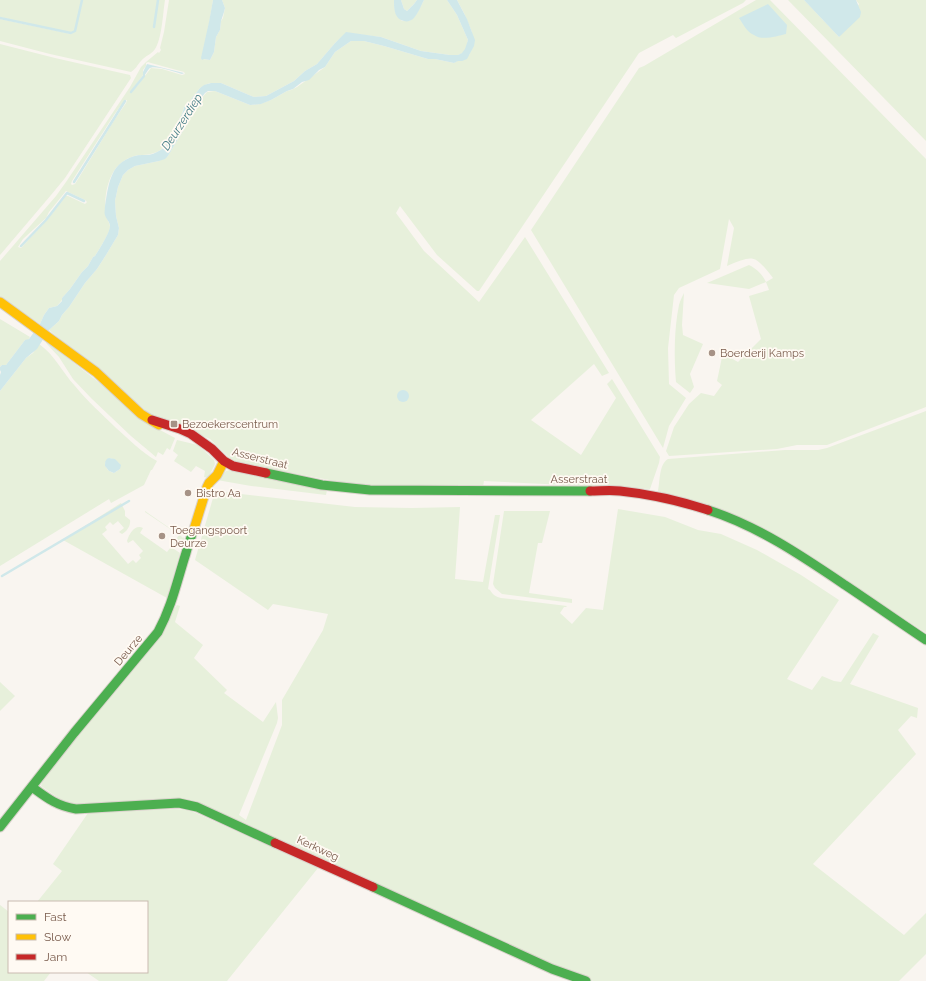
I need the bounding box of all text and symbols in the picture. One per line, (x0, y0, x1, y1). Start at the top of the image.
water label: Deurzerdiep (158, 91, 206, 153)
place label: Boerderij Kamps (720, 347, 804, 360)
marker: Boerderij Kamps (707, 348, 717, 358)
place label: Bezoekerscentrum (182, 418, 278, 431)
marker: Bezoekerscentrum (169, 419, 179, 429)
street label: Asserstraat (231, 445, 289, 472)
street label: Asserstraat (551, 473, 608, 486)
place label: Bistro Aa (196, 487, 241, 500)
marker: Bistro Aa (183, 488, 193, 498)
place label: Toegangspoort Deurze (170, 524, 248, 550)
marker: Toegangspoort Deurze (157, 531, 167, 541)
street label: Deurze (112, 632, 145, 668)
street label: Kerkweg (295, 833, 341, 864)
legend (8, 901, 148, 973)
text: Fast (44, 910, 67, 924)
text: Slow (44, 930, 71, 944)
text: Jam (44, 950, 67, 964)

